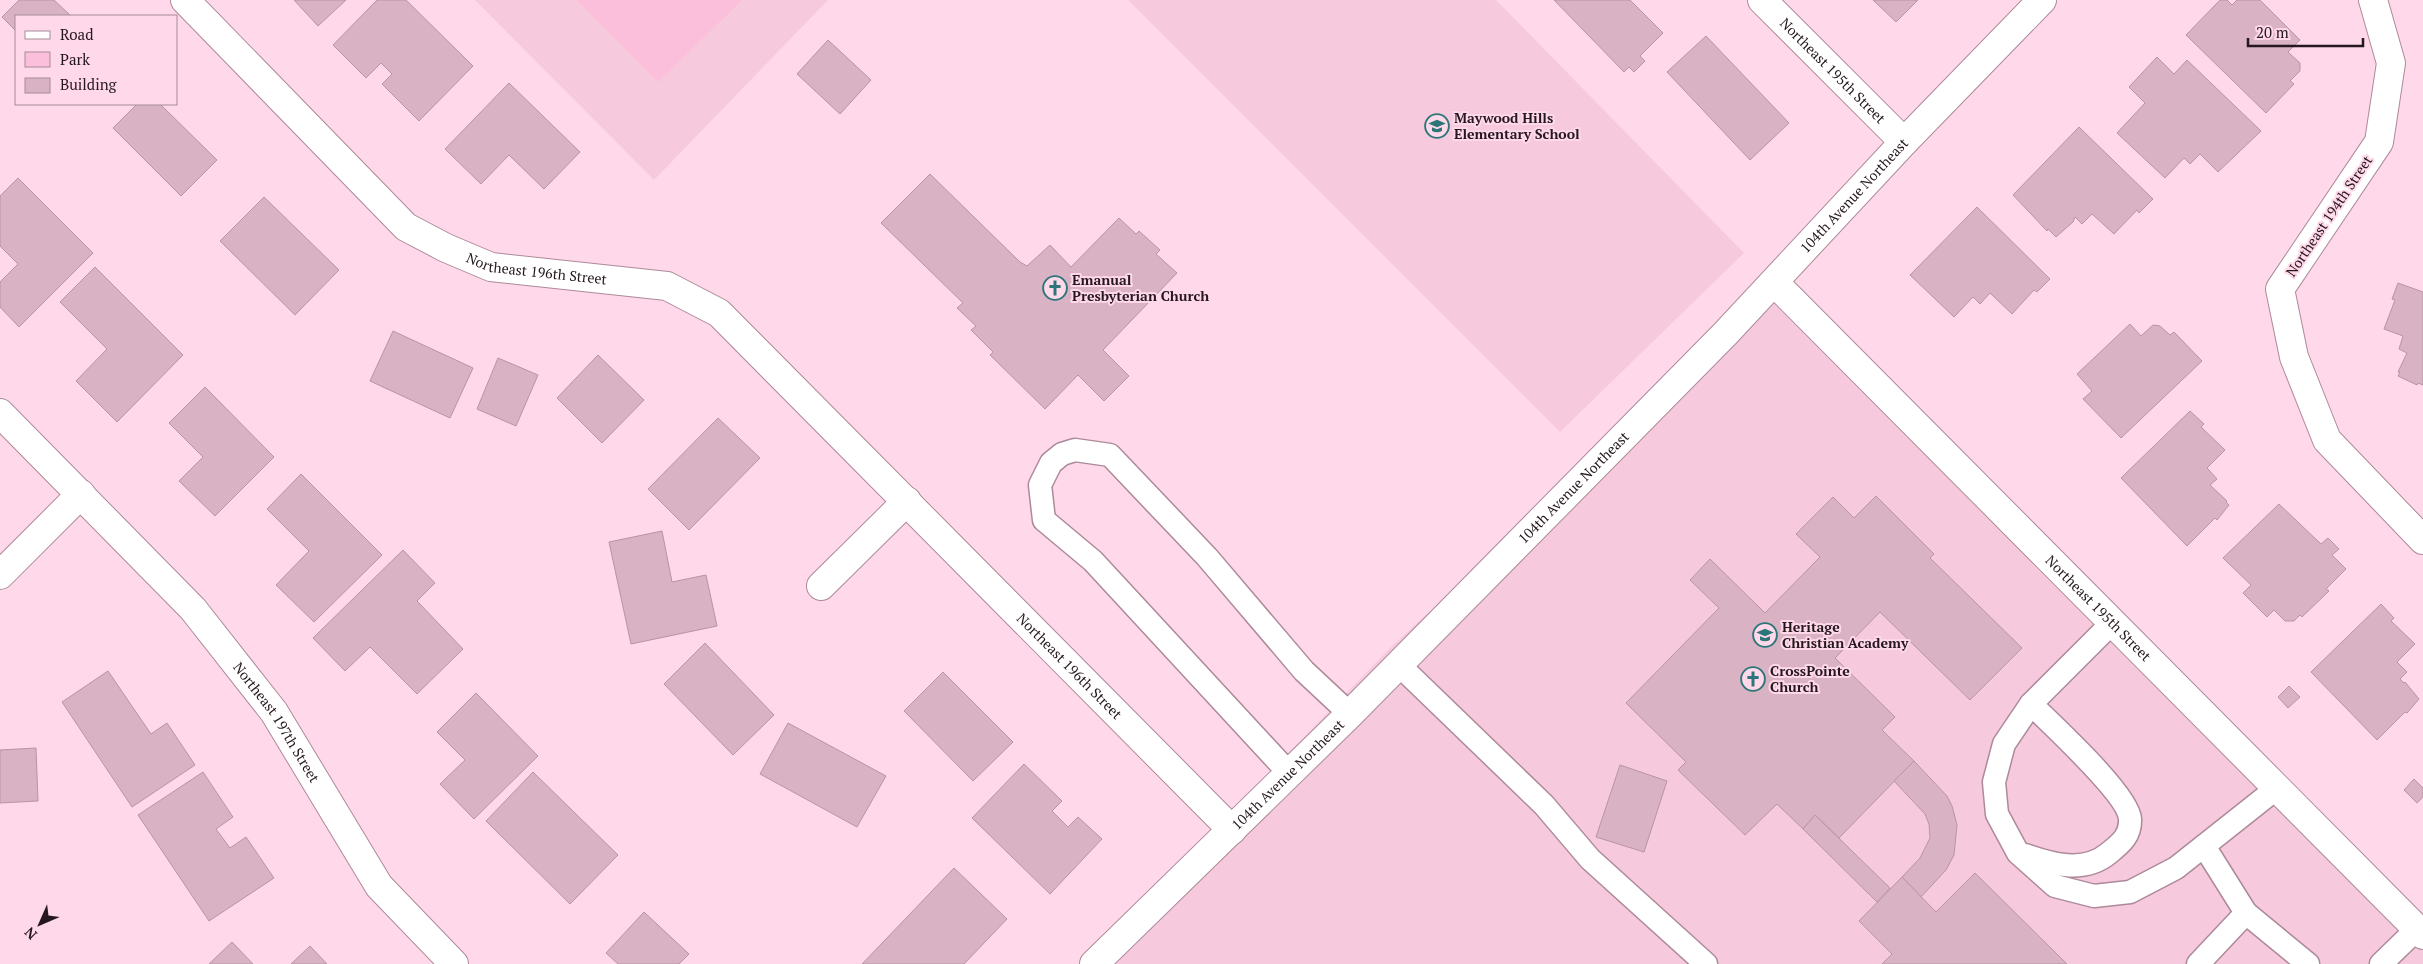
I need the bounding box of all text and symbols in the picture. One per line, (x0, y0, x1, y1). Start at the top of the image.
street label: Northeast 195th Street (1776, 13, 1891, 128)
legend (15, 15, 178, 105)
scale bar (2248, 15, 2363, 47)
text: 20 m (2256, 22, 2289, 42)
text: Road (60, 24, 93, 44)
text: Park (60, 49, 90, 69)
text: Building (60, 74, 118, 94)
place label: Maywood Hills Elementary School (1454, 108, 1580, 143)
school or university icon: Maywood Hills Elementary School (1424, 113, 1450, 139)
street label: 104th Avenue Northeast (1795, 133, 1913, 257)
street label: Northeast 194th Street (2281, 151, 2377, 280)
street label: Northeast 196th Street (464, 248, 608, 289)
place label: Emanual Presbyterian Church (1072, 270, 1209, 305)
church icon: Emanual Presbyterian Church (1042, 275, 1068, 301)
street label: 104th Avenue Northeast (1514, 426, 1633, 547)
street label: Northeast 195th Street (2042, 551, 2156, 666)
street label: Northeast 196th Street (1013, 609, 1127, 724)
place label: Heritage Christian Academy (1782, 617, 1909, 652)
school or university icon: Heritage Christian Academy (1752, 622, 1778, 648)
street label: Northeast 197th Street (229, 658, 325, 786)
place label: CrossPointe Church (1770, 661, 1850, 696)
church icon: CrossPointe Church (1740, 666, 1766, 692)
street label: 104th Avenue Northeast (1227, 714, 1349, 834)
north arrow (15, 899, 65, 949)
text: N (20, 923, 41, 944)

